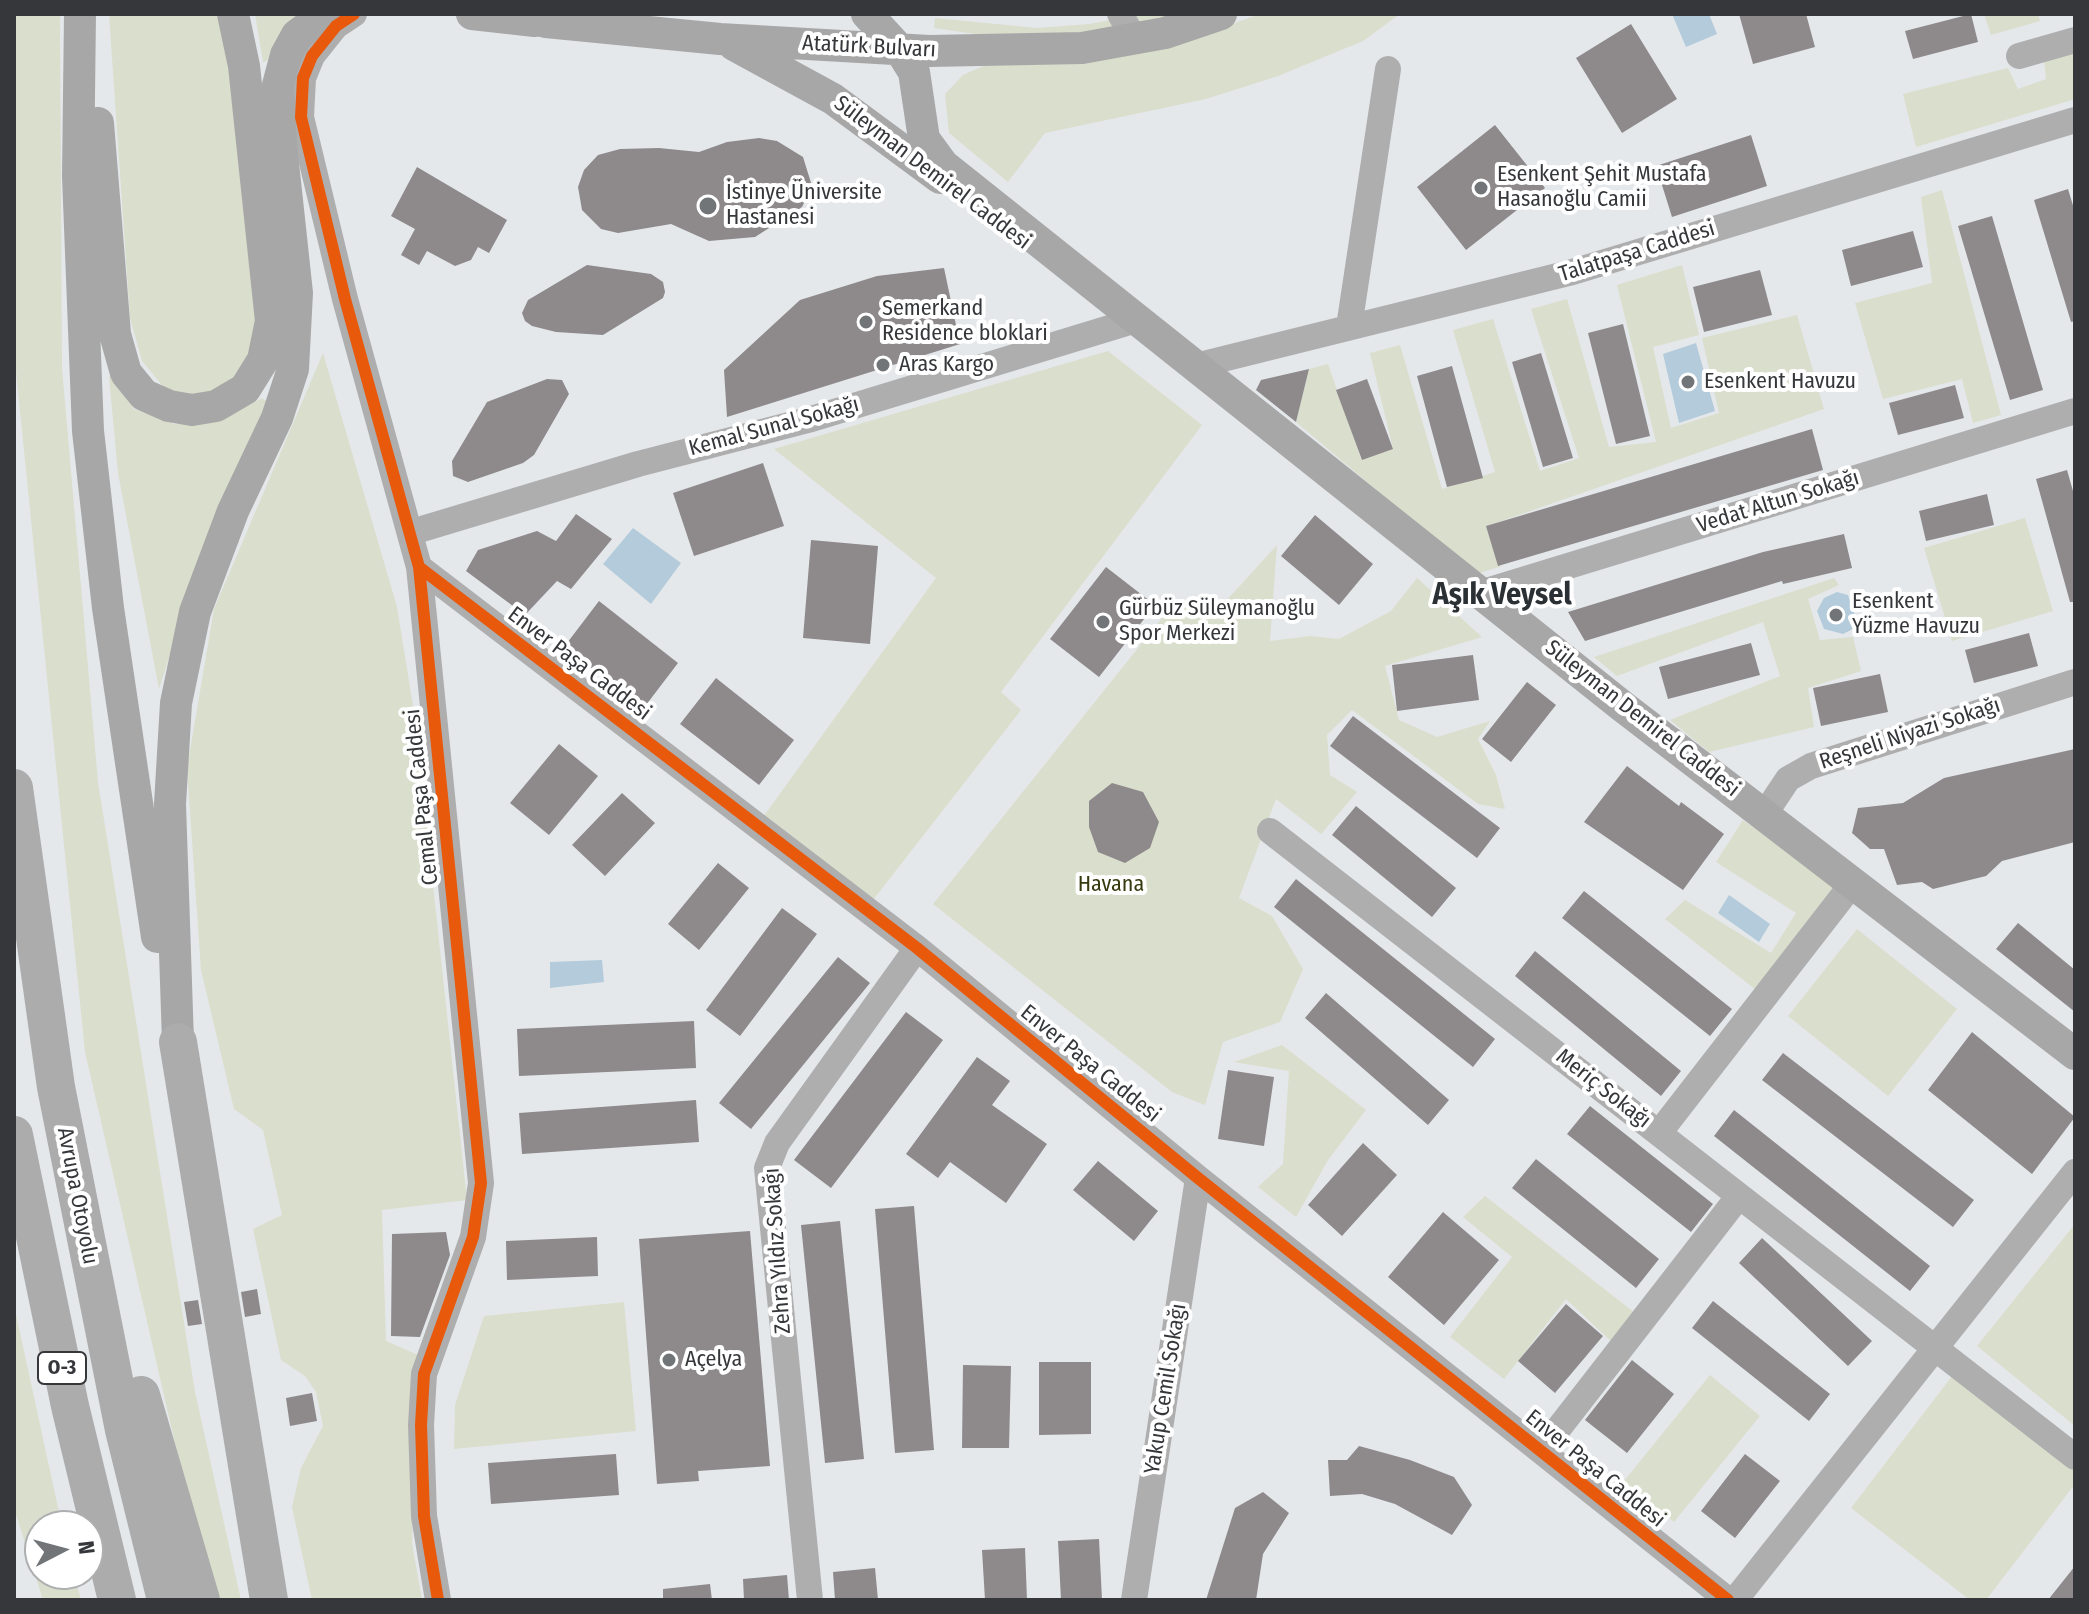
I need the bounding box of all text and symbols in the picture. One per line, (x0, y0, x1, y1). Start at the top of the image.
street label: Atatürk Bulvarı (801, 30, 937, 64)
street label: Süleyman Demirel Caddesi (828, 90, 1036, 256)
place label: Esenkent Şehit Mustafa Hasanoğlu Camii (1497, 162, 1707, 214)
marker: Esenkent Şehit Mustafa Hasanoğlu Camii (1472, 179, 1490, 197)
place label: İstinye Üniversite Hastanesi (726, 180, 882, 232)
marker: İstinye Üniversite Hastanesi (697, 195, 719, 217)
street label: Talatpaşa Caddesi (1556, 216, 1718, 288)
place label: Semerkand Residence bloklari (882, 296, 1048, 348)
marker: Semerkand Residence bloklari (857, 313, 875, 331)
place label: Aras Kargo (899, 352, 994, 378)
marker: Aras Kargo (874, 356, 892, 374)
place label: Esenkent Havuzu (1704, 369, 1856, 395)
marker: Esenkent Havuzu (1679, 373, 1697, 391)
street label: Kemal Sunal Sokağı (686, 392, 862, 462)
street label: Vedat Altun Sokağı (1694, 465, 1862, 539)
district label: Aşık Veysel (1432, 578, 1572, 614)
place label: Esenkent Yüzme Havuzu (1852, 589, 1980, 640)
place label: Gürbüz Süleymanoğlu Spor Merkezi (1119, 596, 1315, 648)
street label: Enver Paşa Caddesi (502, 602, 656, 726)
marker: Esenkent Yüzme Havuzu (1827, 606, 1845, 624)
marker: Gürbüz Süleymanoğlu Spor Merkezi (1094, 613, 1112, 631)
street label: Süleyman Demirel Caddesi (1540, 635, 1744, 803)
street label: Reşneli Niyazi Sokağı (1816, 692, 2004, 776)
street label: Cemal Paşa Caddesi (400, 707, 444, 887)
park label: Havana (1078, 872, 1144, 898)
street label: Enver Paşa Caddesi (1015, 1000, 1165, 1128)
street label: Meriç Sokağı (1550, 1044, 1656, 1134)
street label: Avrupa Otoyolu (51, 1125, 103, 1267)
street label: Zehra Yıldız Sokağı (759, 1167, 797, 1335)
street label: Yakup Cemil Sokağı (1139, 1302, 1193, 1476)
place label: Açelya (685, 1347, 742, 1373)
marker: Açelya (660, 1351, 678, 1369)
road number: O-3 (38, 1352, 86, 1384)
street label: Enver Paşa Caddesi (1520, 1405, 1670, 1533)
north arrow (24, 1510, 104, 1590)
text: N (72, 1540, 100, 1556)

